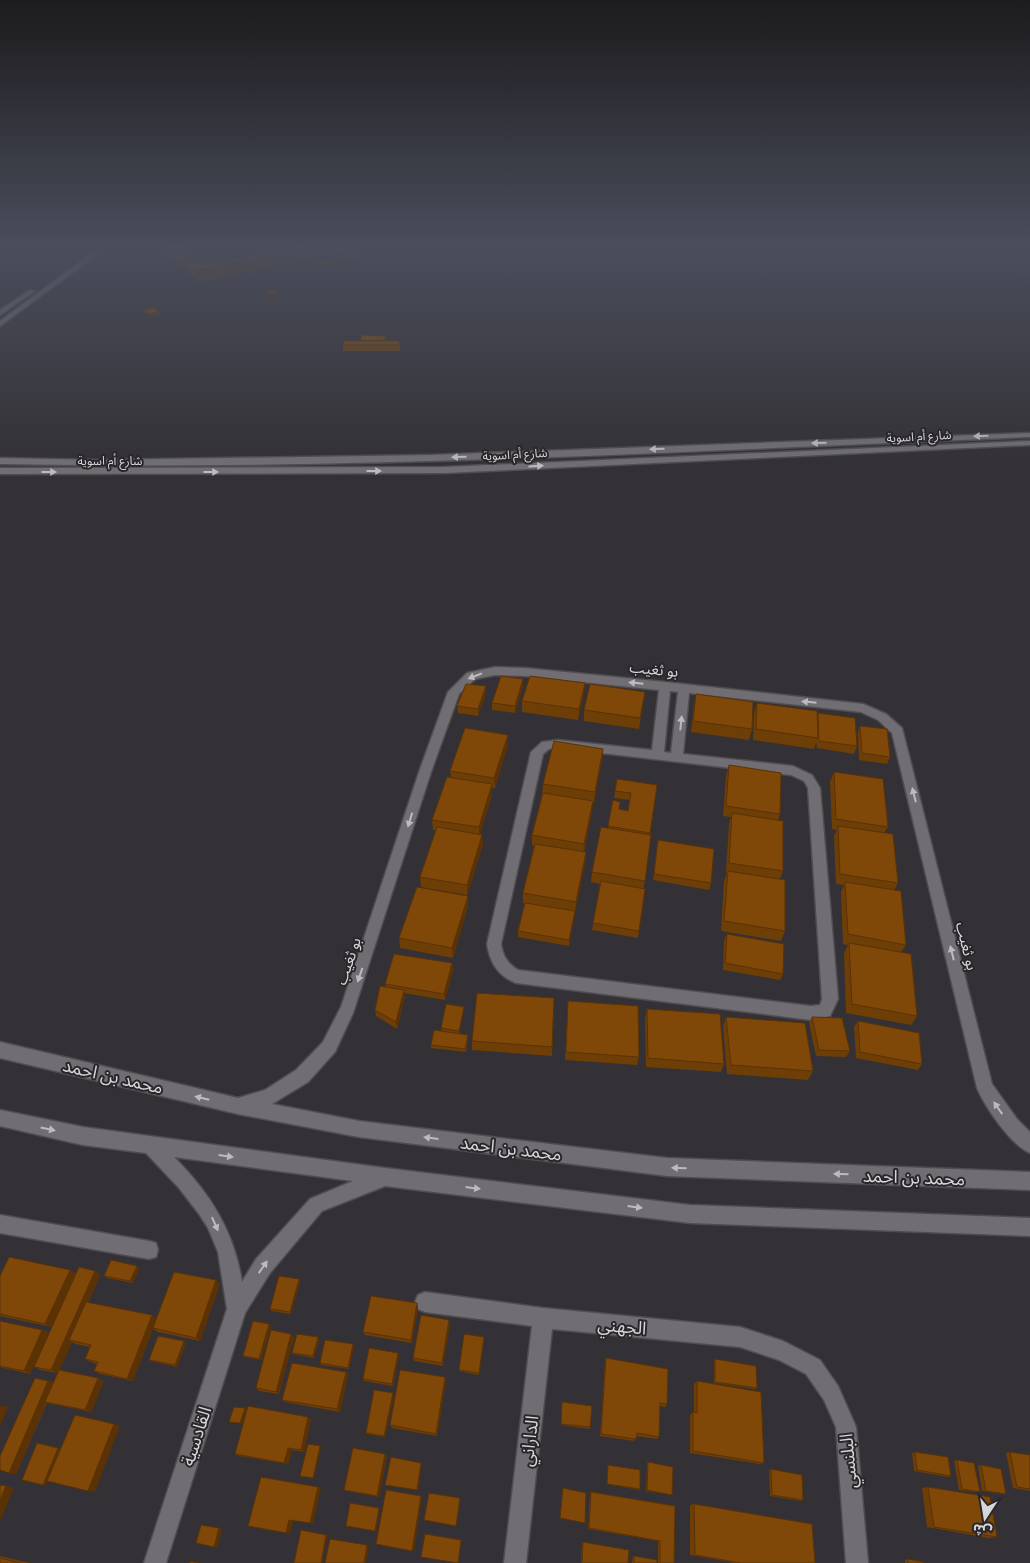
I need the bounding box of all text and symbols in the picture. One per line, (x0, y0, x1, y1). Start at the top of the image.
street label: شارع أم اسوية (886, 427, 952, 447)
one-way arrow (973, 433, 989, 441)
one-way arrow (811, 439, 827, 447)
street label: شارع أم اسوية (482, 445, 548, 465)
one-way arrow (648, 446, 664, 454)
street label: شارع أم اسوية (77, 453, 143, 470)
one-way arrow (451, 454, 467, 462)
one-way arrow (528, 461, 544, 469)
one-way arrow (366, 466, 382, 474)
one-way arrow (41, 468, 57, 476)
one-way arrow (203, 468, 219, 476)
street label: بو ثغيب (629, 657, 679, 681)
one-way arrow (467, 672, 482, 680)
one-way arrow (627, 679, 643, 687)
one-way arrow (801, 698, 817, 706)
one-way arrow (677, 715, 685, 731)
one-way arrow (910, 787, 918, 802)
one-way arrow (405, 813, 413, 828)
street label: بو ثغيب (952, 920, 982, 972)
street label: بو ثغيب (331, 935, 365, 987)
one-way arrow (948, 945, 956, 960)
one-way arrow (356, 968, 364, 983)
street label: محمد بن احمد (61, 1053, 165, 1099)
one-way arrow (194, 1094, 209, 1102)
one-way arrow (993, 1101, 1003, 1115)
one-way arrow (40, 1125, 55, 1133)
street label: محمد بن احمد (459, 1130, 563, 1166)
one-way arrow (423, 1134, 439, 1142)
one-way arrow (218, 1152, 234, 1160)
one-way arrow (671, 1163, 687, 1171)
street label: محمد بن احمد (862, 1164, 966, 1190)
one-way arrow (833, 1170, 849, 1178)
one-way arrow (466, 1184, 482, 1192)
one-way arrow (627, 1203, 643, 1211)
one-way arrow (211, 1217, 219, 1231)
one-way arrow (258, 1260, 268, 1274)
street label: الجهني (596, 1312, 647, 1342)
street label: القادسية (176, 1403, 216, 1469)
street label: الداراني (514, 1414, 546, 1468)
street label: البلنسي (834, 1432, 864, 1490)
north arrow (960, 1493, 1010, 1543)
text: ش (971, 1520, 994, 1542)

